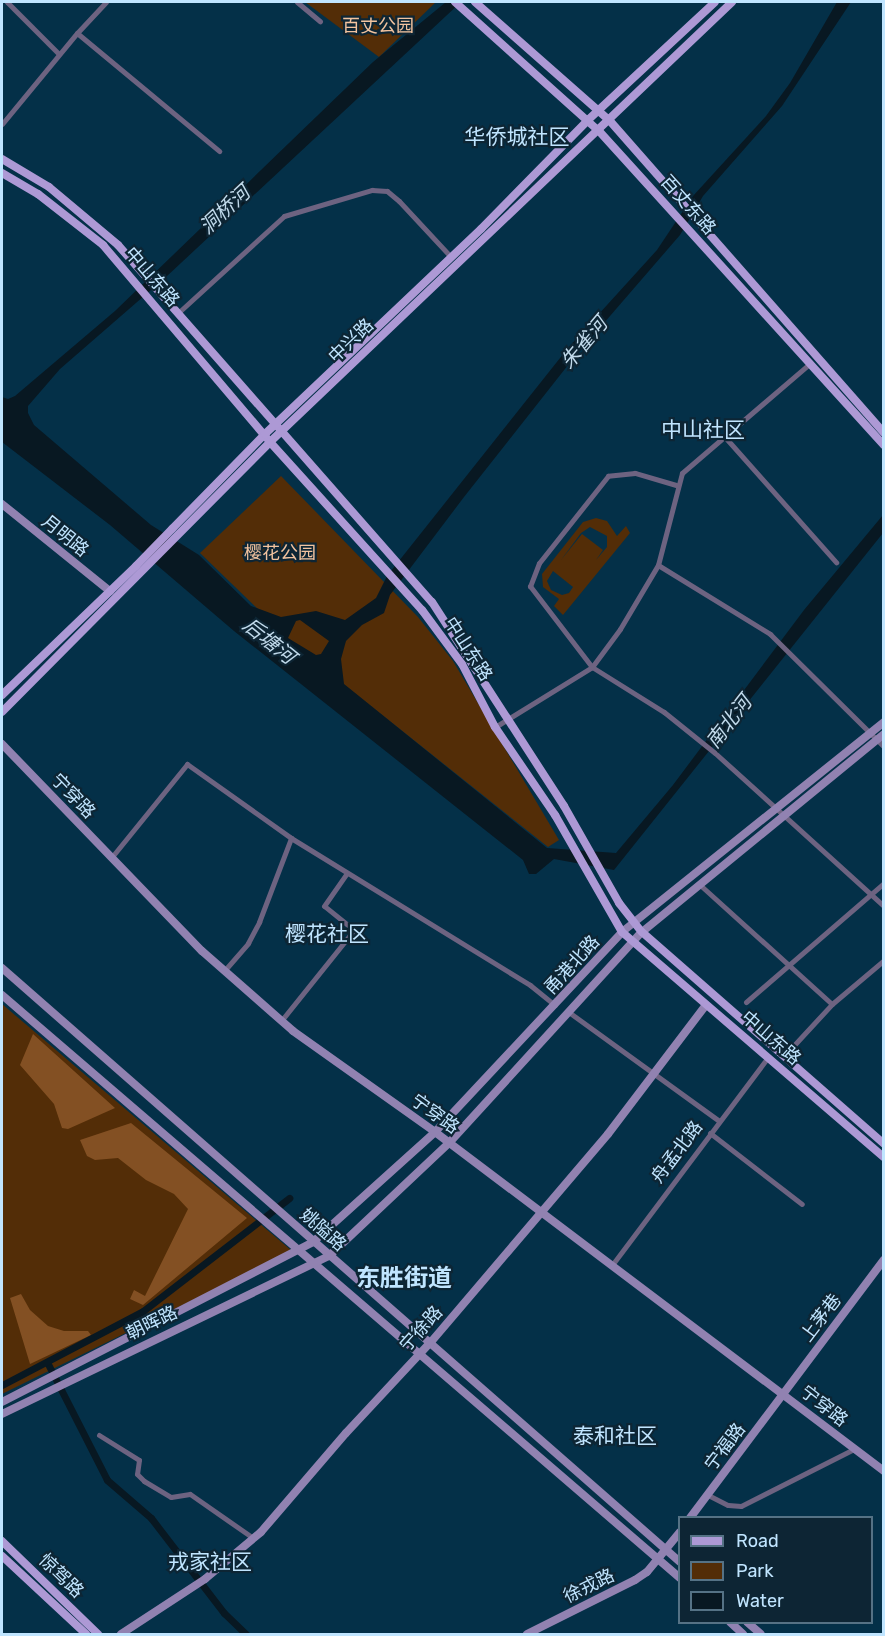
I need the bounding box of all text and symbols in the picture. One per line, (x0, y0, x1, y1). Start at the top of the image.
park label: 百丈公园 (342, 15, 414, 37)
district label: 华侨城社区 (465, 124, 569, 150)
street label: 百丈东路 (656, 171, 720, 239)
water label: 洞桥河 (195, 181, 255, 239)
street label: 中山东路 (120, 243, 184, 311)
water label: 朱雀河 (556, 312, 612, 374)
street label: 中兴路 (324, 314, 378, 368)
district label: 中山社区 (661, 417, 745, 443)
street label: 月明路 (37, 511, 93, 561)
park label: 樱花公园 (244, 542, 316, 564)
water label: 后塘河 (238, 613, 300, 669)
street label: 中山东路 (439, 613, 497, 685)
water label: 南北河 (701, 691, 757, 753)
street label: 宁穿路 (46, 769, 100, 823)
district label: 樱花社区 (285, 921, 369, 947)
street label: 甬港北路 (540, 931, 604, 999)
street label: 中山东路 (737, 1006, 805, 1070)
street label: 宁穿路 (407, 1089, 463, 1139)
street label: 舟孟北路 (647, 1117, 707, 1187)
street label: 姚隘路 (296, 1204, 350, 1256)
district label: 东胜街道 (356, 1265, 452, 1293)
street label: 上茅巷 (796, 1290, 846, 1346)
street label: 朝晖路 (123, 1301, 181, 1345)
street label: 宁徐路 (395, 1302, 447, 1356)
street label: 宁穿路 (796, 1381, 852, 1431)
street label: 宁福路 (700, 1419, 750, 1475)
district label: 泰和社区 (573, 1423, 657, 1449)
legend (678, 1516, 873, 1624)
text: Road (736, 1530, 779, 1552)
street label: 惊驾路 (34, 1549, 88, 1603)
district label: 戎家社区 (168, 1549, 252, 1575)
text: Park (736, 1560, 773, 1582)
street label: 徐戎路 (560, 1564, 618, 1608)
text: Water (736, 1590, 784, 1612)

